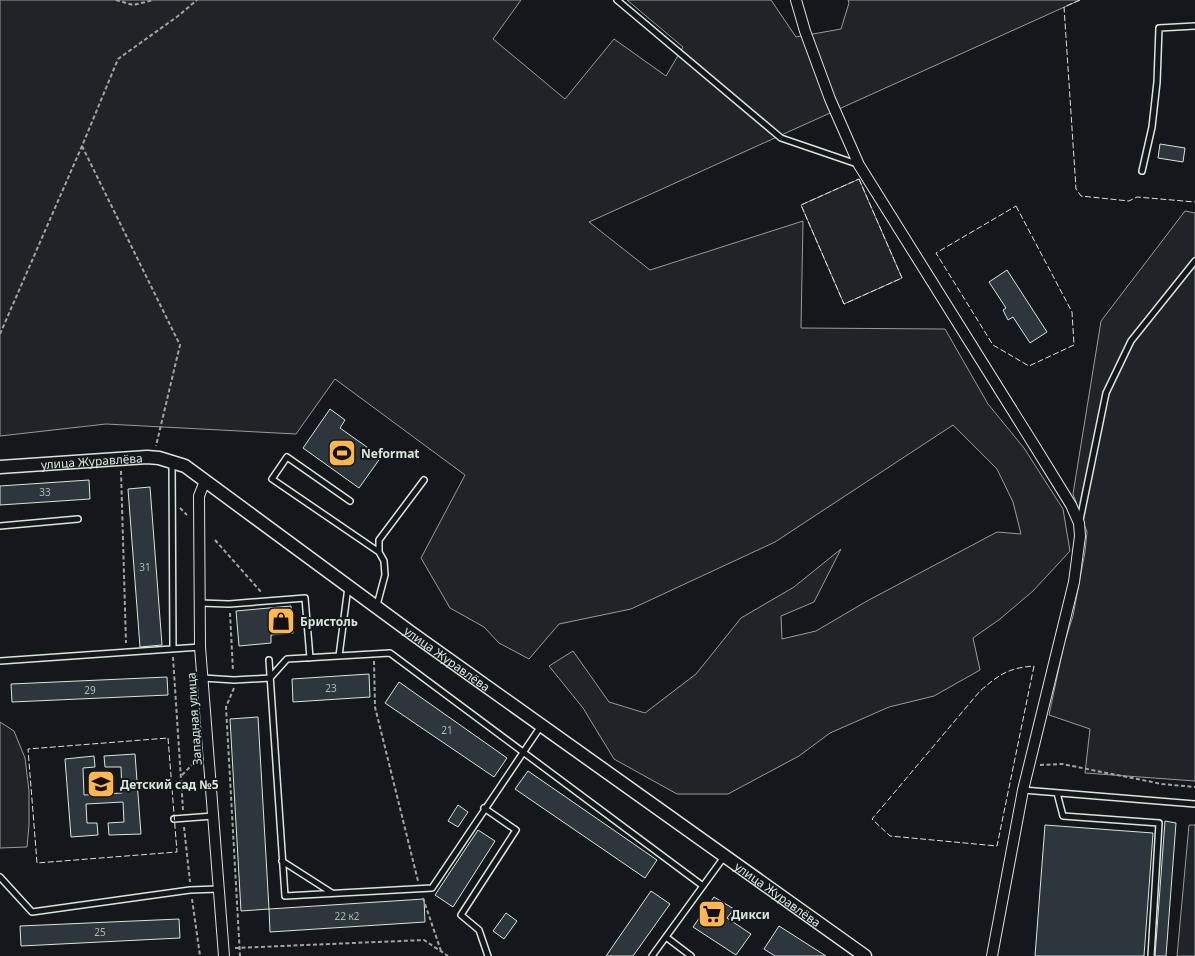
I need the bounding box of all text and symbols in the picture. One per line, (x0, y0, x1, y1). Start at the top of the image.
sports icon: Neformat (327, 438, 357, 468)
place label: Neformat (361, 445, 420, 462)
street label: улица Журавлёва (40, 449, 143, 473)
house number: 33 (39, 485, 51, 499)
house number: 31 (139, 560, 151, 574)
shop icon: Бристоль (266, 606, 296, 636)
place label: Бристоль (300, 613, 358, 630)
street label: улица Журавлёва (401, 622, 494, 695)
street label: Западная улица (182, 672, 206, 766)
house number: 23 (325, 681, 337, 695)
house number: 29 (84, 683, 96, 697)
house number: 21 (441, 723, 453, 737)
school or university icon: Детский сад №5 (86, 769, 116, 799)
place label: Детский сад №5 (120, 776, 219, 793)
street label: улица Журавлёва (732, 858, 824, 931)
supermarket icon: Дикси (697, 899, 727, 929)
place label: Дикси (731, 906, 770, 923)
house number: 22 к2 (334, 909, 360, 923)
house number: 25 (94, 925, 106, 939)

